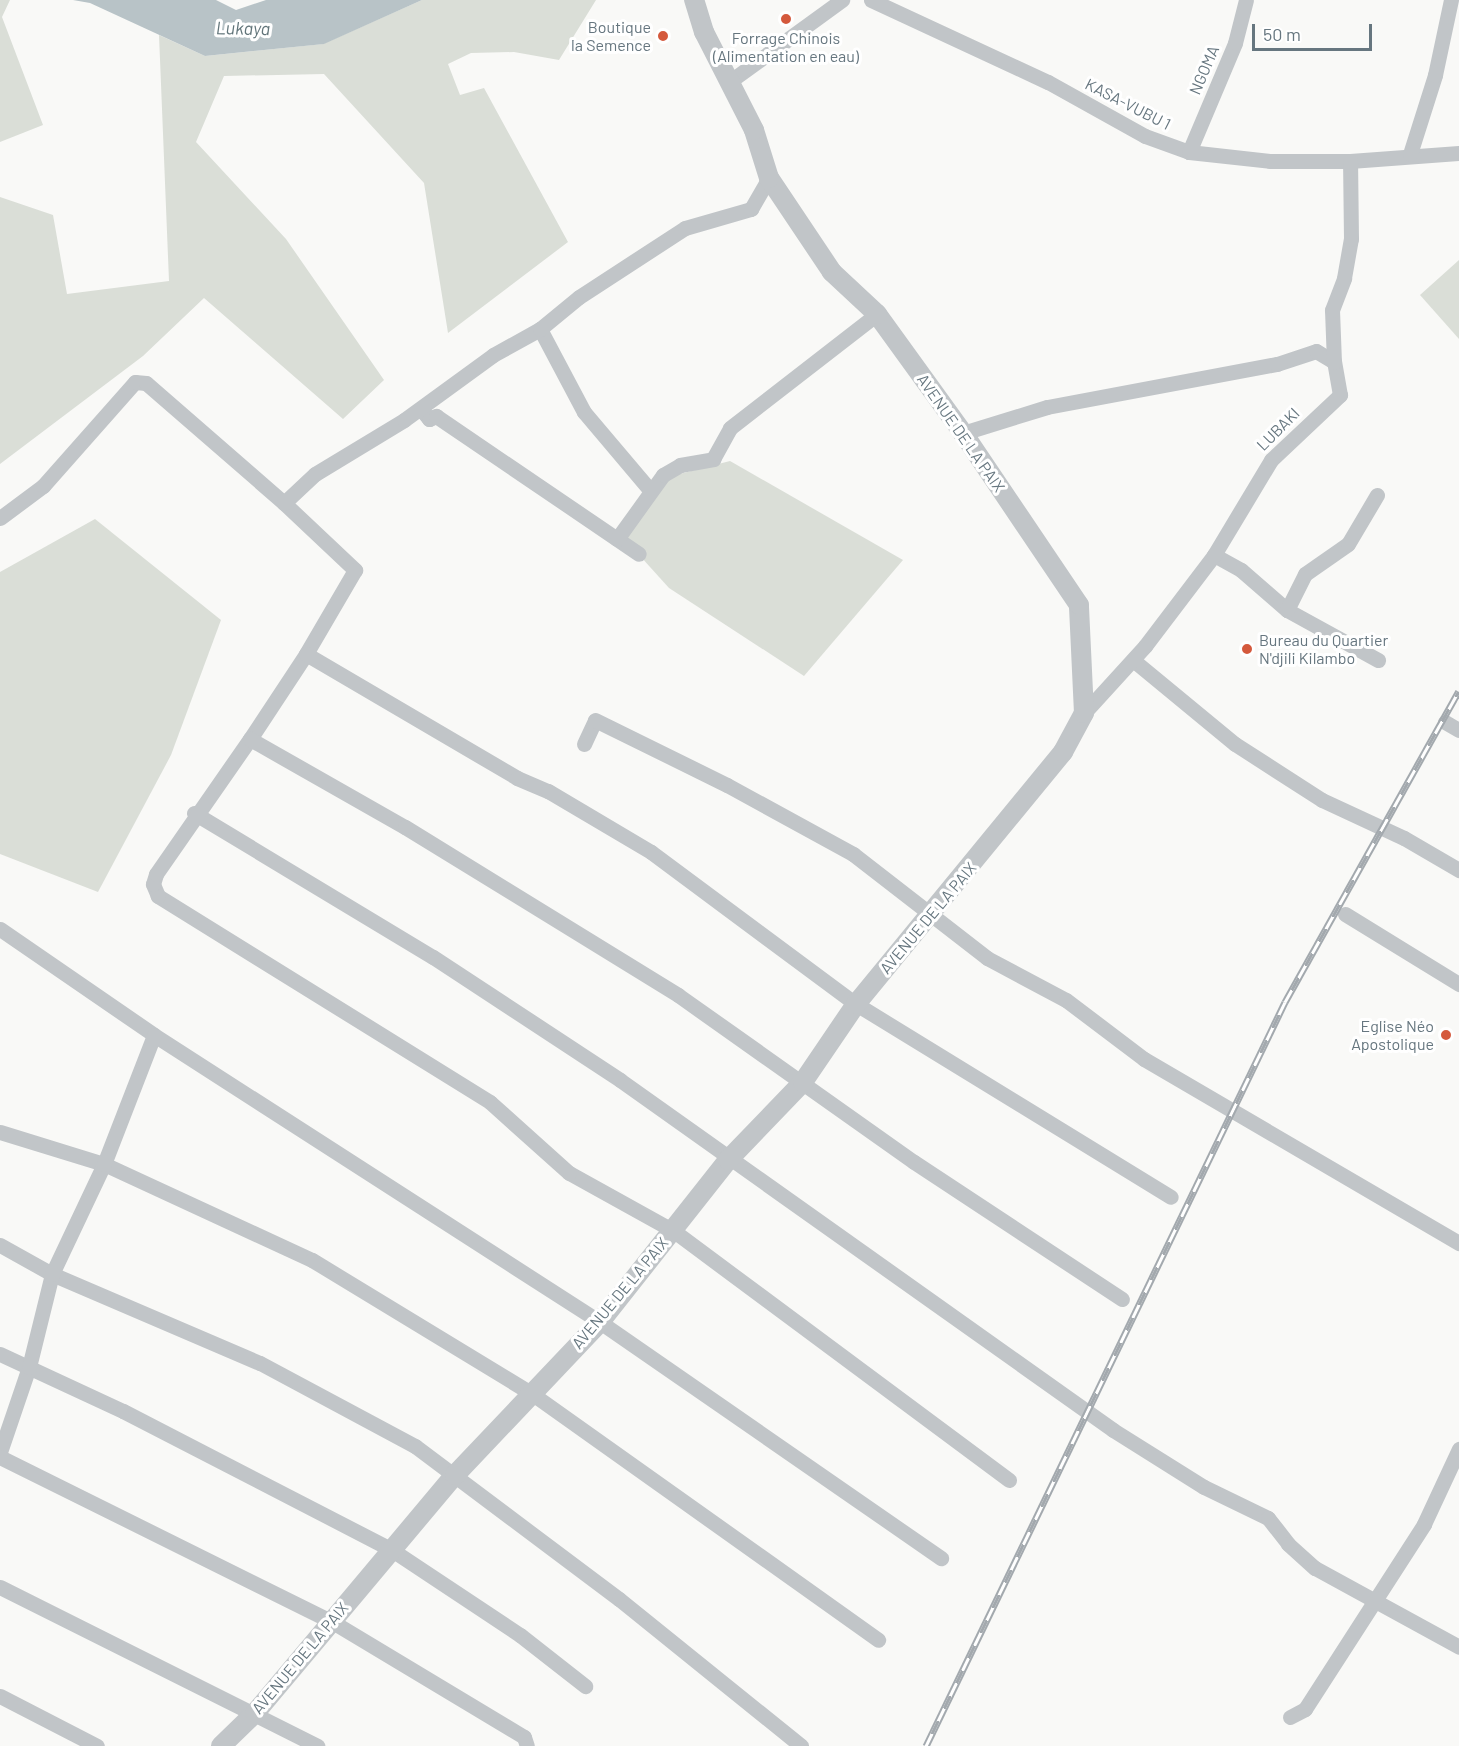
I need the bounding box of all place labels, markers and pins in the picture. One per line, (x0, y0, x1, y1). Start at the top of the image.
marker: Forrage Chinois (Alimentation en eau) (779, 12, 793, 26)
place label: Boutique la Semence (571, 17, 651, 55)
place label: Forrage Chinois (Alimentation en eau) (713, 28, 859, 66)
marker: Boutique la Semence (656, 29, 670, 43)
place label: Bureau du Quartier N'djili Kilambo (1259, 630, 1388, 668)
marker: Bureau du Quartier N'djili Kilambo (1240, 642, 1254, 656)
place label: Eglise Néo Apostolique (1351, 1016, 1434, 1054)
marker: Eglise Néo Apostolique (1439, 1028, 1453, 1042)

